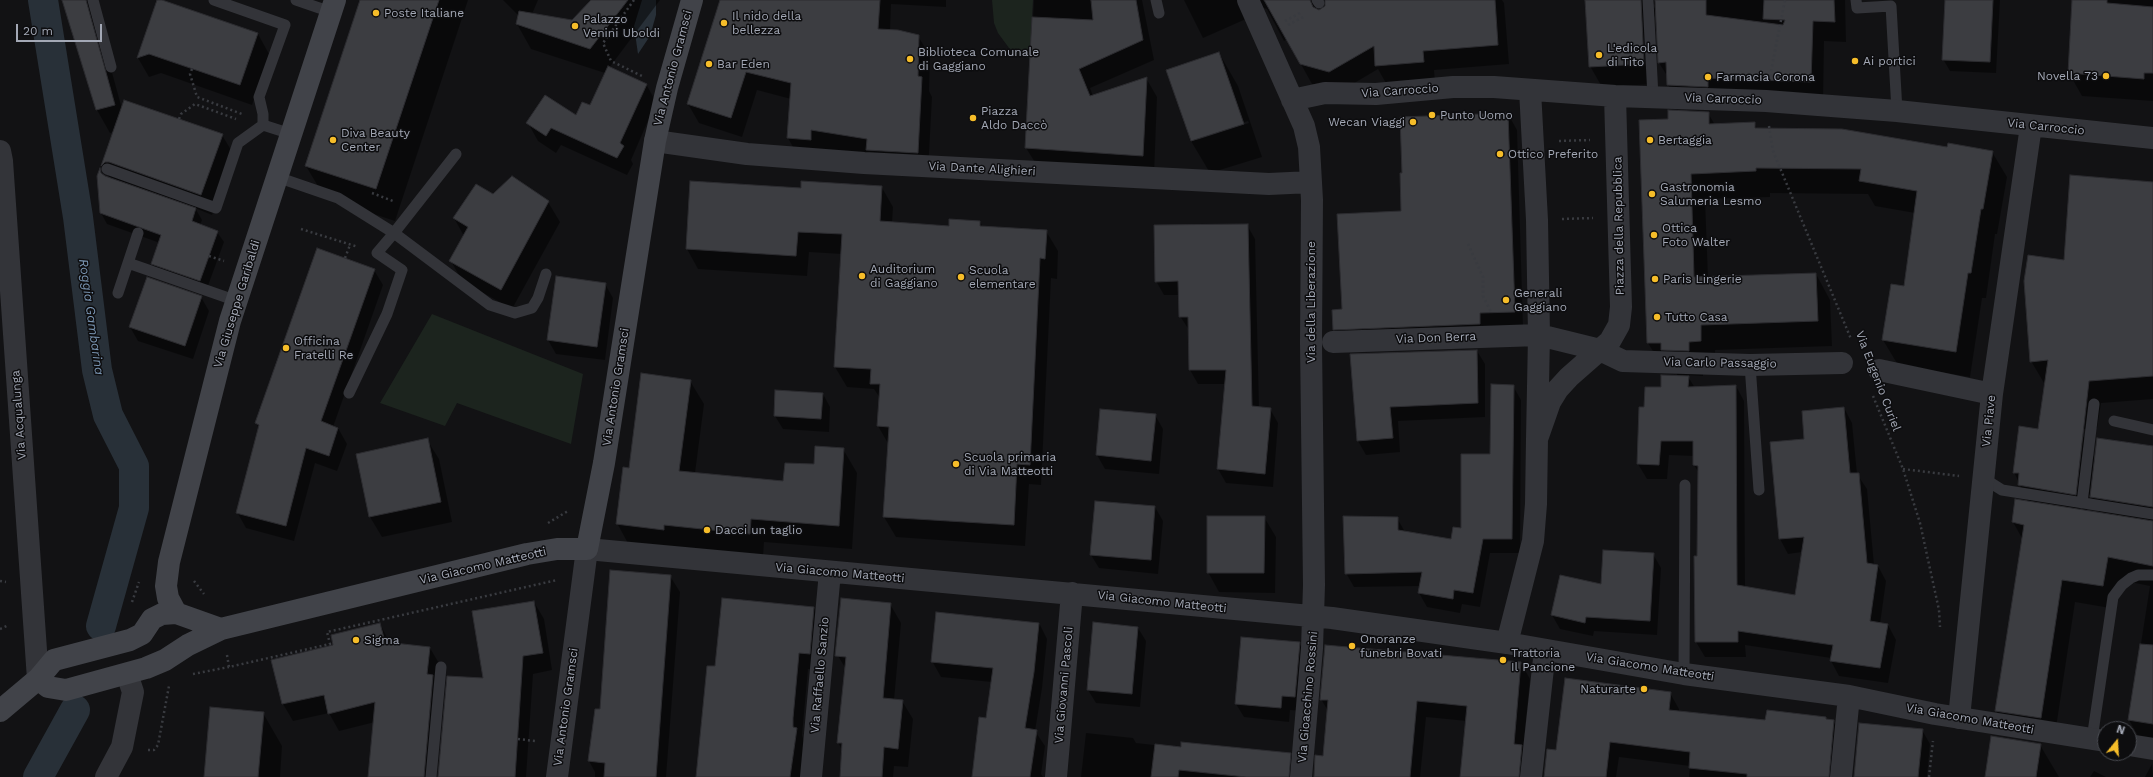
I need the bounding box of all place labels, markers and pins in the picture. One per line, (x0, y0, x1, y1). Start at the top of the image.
place label: Poste Italiane (384, 6, 464, 20)
marker: Poste Italiane (371, 8, 381, 18)
place label: Il nido della bellezza (732, 9, 801, 37)
place label: Palazzo Venini Uboldi (583, 12, 660, 40)
marker: Il nido della bellezza (719, 18, 729, 28)
marker: Palazzo Venini Uboldi (570, 21, 580, 31)
place label: L'edicola di Tito (1607, 41, 1657, 69)
place label: Biblioteca Comunale di Gaggiano (918, 45, 1039, 73)
marker: L'edicola di Tito (1594, 50, 1604, 60)
marker: Biblioteca Comunale di Gaggiano (905, 54, 915, 64)
place label: Ai portici (1863, 54, 1916, 68)
marker: Ai portici (1850, 56, 1860, 66)
place label: Bar Eden (717, 57, 770, 71)
marker: Bar Eden (704, 59, 714, 69)
place label: Novella 73 (2037, 69, 2098, 83)
place label: Farmacia Corona (1716, 70, 1815, 84)
marker: Novella 73 (2101, 71, 2111, 81)
marker: Farmacia Corona (1703, 72, 1713, 82)
place label: Piazza Aldo Daccò (981, 104, 1047, 132)
place label: Punto Uomo (1440, 108, 1513, 122)
marker: Punto Uomo (1427, 110, 1437, 120)
marker: Piazza Aldo Daccò (968, 113, 978, 123)
place label: Wecan Viaggi (1328, 115, 1405, 129)
marker: Wecan Viaggi (1408, 117, 1418, 127)
place label: Diva Beauty Center (341, 126, 410, 154)
place label: Bertaggia (1658, 133, 1712, 147)
marker: Diva Beauty Center (328, 135, 338, 145)
marker: Bertaggia (1645, 135, 1655, 145)
place label: Ottico Preferito (1508, 147, 1598, 161)
marker: Ottico Preferito (1495, 149, 1505, 159)
place label: Gastronomia Salumeria Lesmo (1660, 180, 1762, 208)
marker: Gastronomia Salumeria Lesmo (1647, 189, 1657, 199)
place label: Ottica Foto Walter (1662, 221, 1730, 249)
marker: Ottica Foto Walter (1649, 230, 1659, 240)
place label: Auditorium di Gaggiano (870, 262, 938, 290)
place label: Scuola elementare (969, 263, 1036, 291)
marker: Auditorium di Gaggiano (857, 271, 867, 281)
marker: Scuola elementare (956, 272, 966, 282)
place label: Paris Lingerie (1663, 272, 1742, 286)
marker: Paris Lingerie (1650, 274, 1660, 284)
place label: Generali Gaggiano (1514, 286, 1567, 314)
marker: Generali Gaggiano (1501, 295, 1511, 305)
place label: Tutto Casa (1665, 310, 1728, 324)
marker: Tutto Casa (1652, 312, 1662, 322)
place label: Officina Fratelli Re (294, 334, 353, 362)
marker: Officina Fratelli Re (281, 343, 291, 353)
place label: Scuola primaria di Via Matteotti (964, 450, 1056, 478)
marker: Scuola primaria di Via Matteotti (951, 459, 961, 469)
place label: Dacci un taglio (715, 523, 802, 537)
marker: Dacci un taglio (702, 525, 712, 535)
place label: Onoranze funebri Bovati (1360, 632, 1442, 660)
place label: Sigma (364, 633, 399, 647)
marker: Sigma (351, 635, 361, 645)
marker: Onoranze funebri Bovati (1347, 641, 1357, 651)
place label: Trattoria Il Pancione (1511, 646, 1575, 674)
marker: Trattoria Il Pancione (1498, 655, 1508, 665)
place label: Naturarte (1580, 682, 1636, 696)
marker: Naturarte (1639, 684, 1649, 694)

